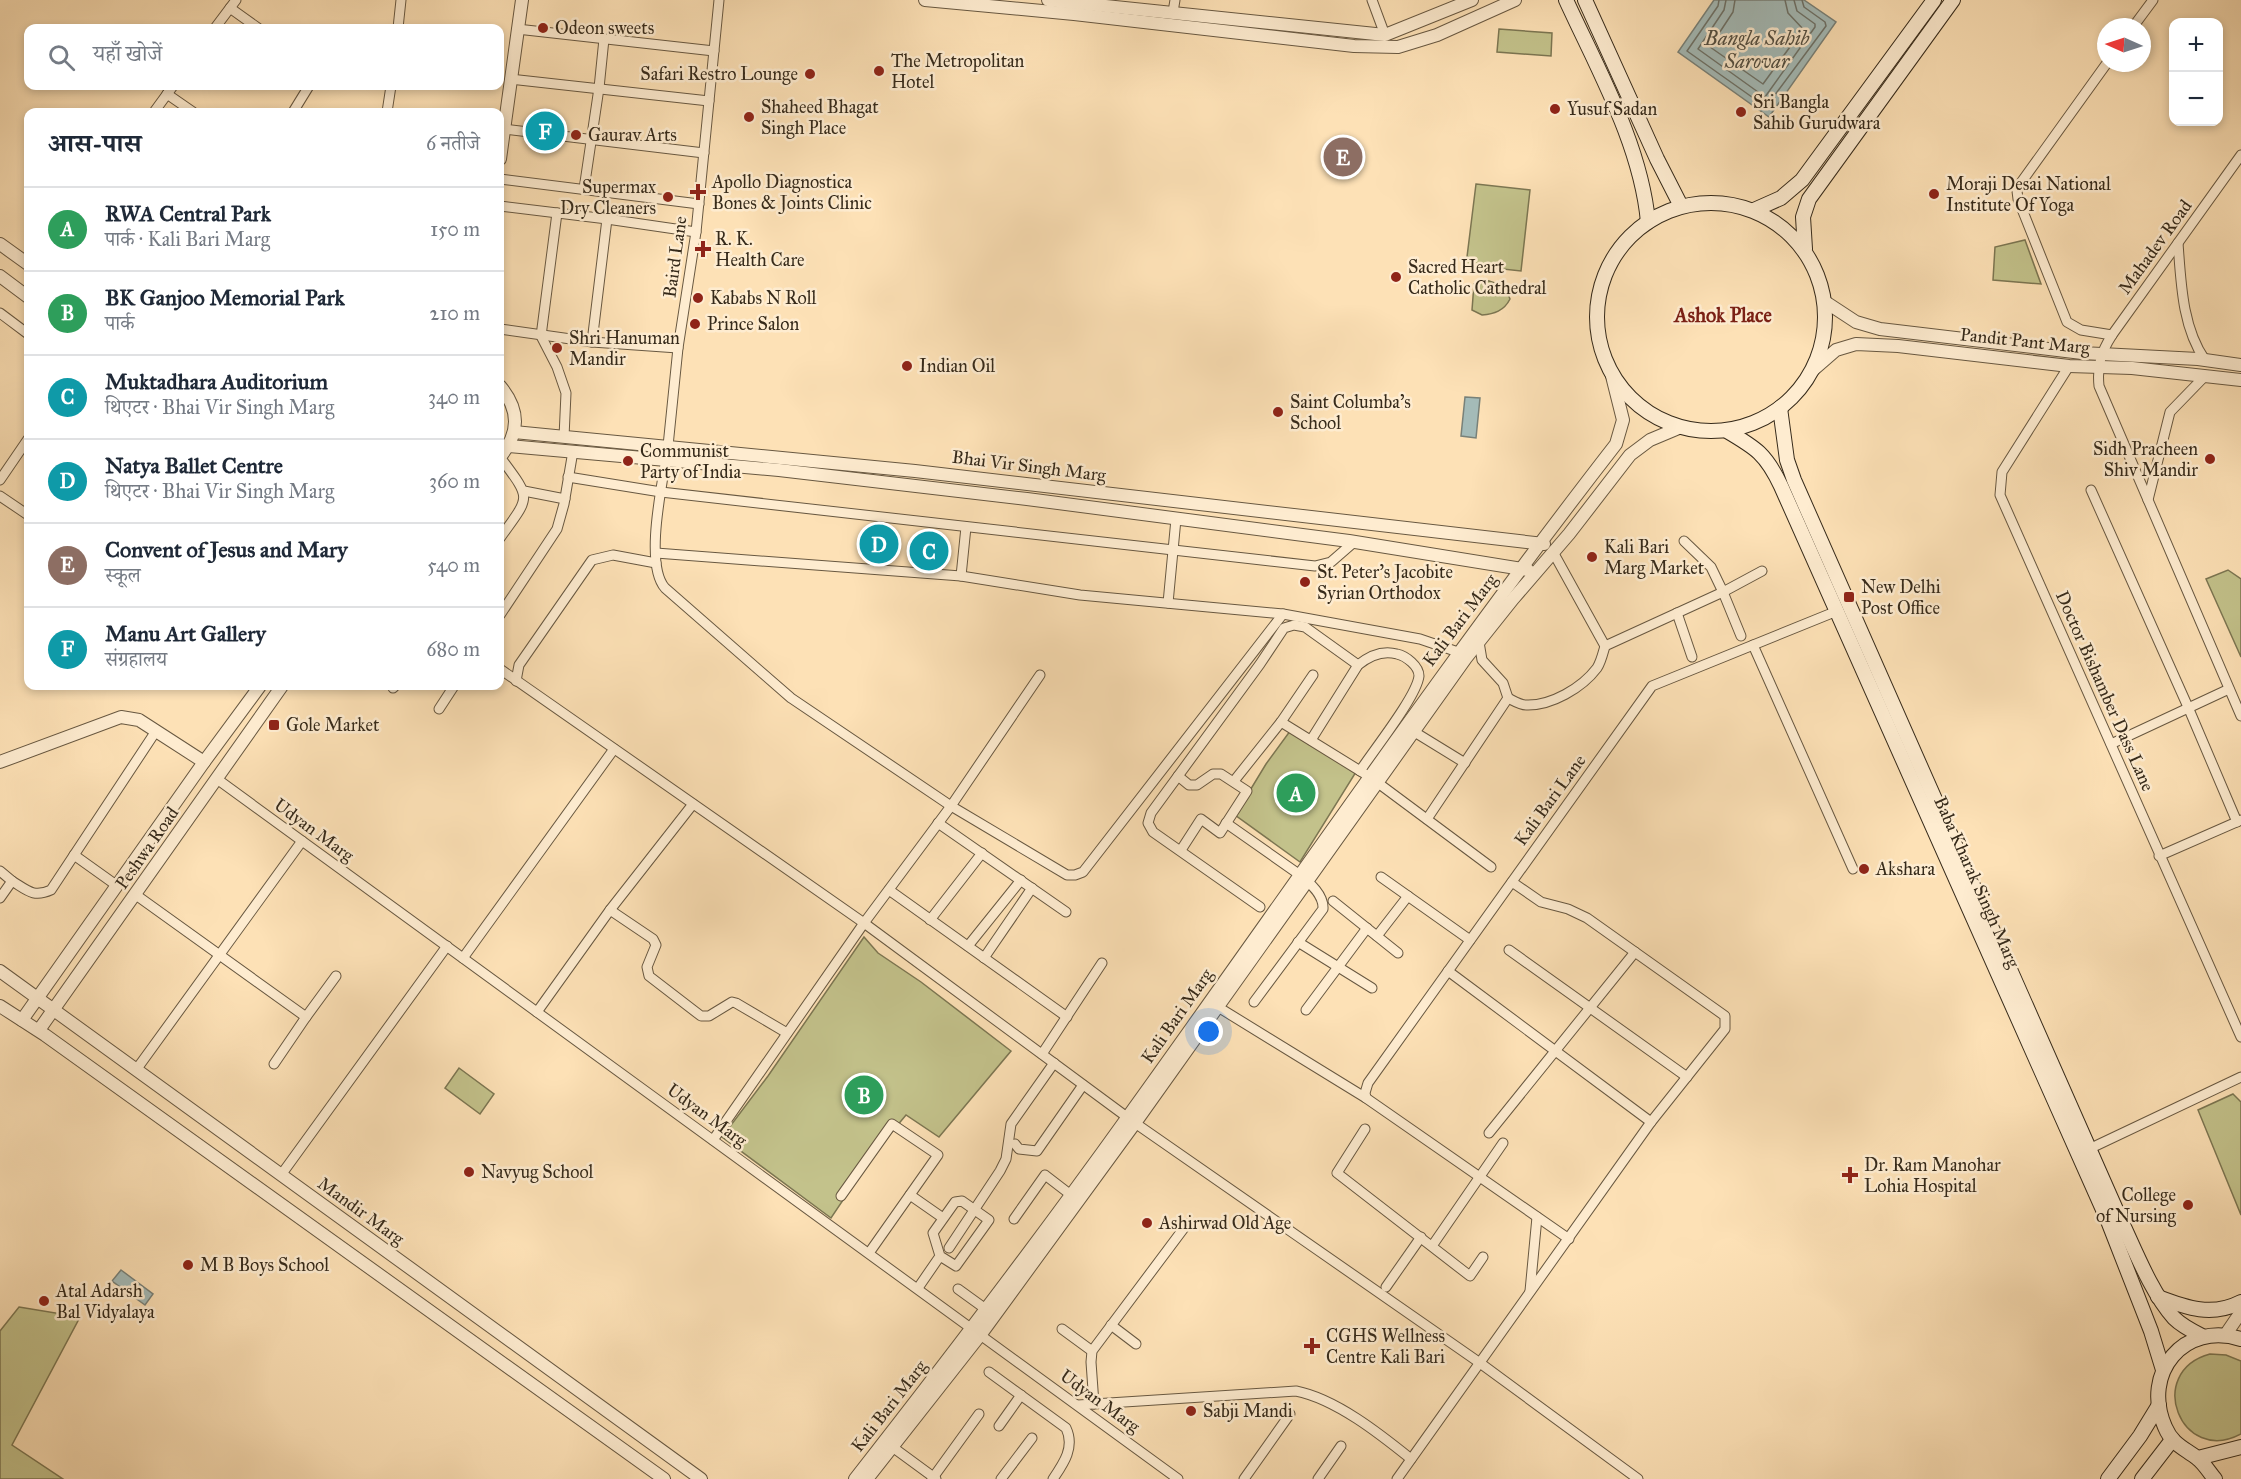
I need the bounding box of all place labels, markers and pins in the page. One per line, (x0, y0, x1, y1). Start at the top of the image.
place label: Odeon sweets (555, 17, 654, 39)
marker: Odeon sweets (536, 21, 550, 35)
place label: The Metropolitan Hotel (891, 50, 1025, 93)
place label: Safari Restro Lounge (640, 63, 798, 86)
marker: The Metropolitan Hotel (872, 64, 886, 78)
marker: Safari Restro Lounge (803, 67, 817, 81)
place label: Sri Bangla Sahib Gurudwara (1753, 91, 1881, 134)
place label: Shaheed Bhagat Singh Place (761, 96, 879, 140)
place label: Yusuf Sadan (1567, 98, 1657, 120)
marker: Yusuf Sadan (1548, 102, 1562, 116)
marker: Sri Bangla Sahib Gurudwara (1734, 105, 1748, 119)
pin: F (526, 108, 564, 154)
marker: Shaheed Bhagat Singh Place (742, 110, 756, 124)
place label: Gaurav Arts (588, 124, 677, 146)
marker: Gaurav Arts (569, 128, 583, 142)
pin: E (1324, 134, 1362, 180)
place label: Apollo Diagnostica Bones & Joints Clinic (711, 171, 872, 215)
place label: Moraji Desai National Institute Of Yoga (1946, 173, 2111, 217)
place label: Supermax Dry Cleaners (560, 176, 656, 219)
marker: Apollo Diagnostica Bones & Joints Clinic (689, 183, 707, 201)
marker: Moraji Desai National Institute Of Yoga (1927, 187, 1941, 201)
marker: Supermax Dry Cleaners (661, 190, 675, 204)
place label: R. K. Health Care (715, 228, 805, 271)
marker: R. K. Health Care (696, 242, 710, 256)
place label: Sacred Heart Catholic Cathedral (1408, 256, 1547, 299)
marker: Sacred Heart Catholic Cathedral (1389, 270, 1403, 284)
place label: Kababs N Roll (710, 287, 817, 309)
marker: Kababs N Roll (691, 291, 705, 305)
place label: Prince Salon (707, 313, 800, 335)
marker: Prince Salon (688, 317, 702, 331)
place label: Shri Hanuman Mandir (569, 327, 680, 370)
marker: Shri Hanuman Mandir (550, 341, 564, 355)
place label: Indian Oil (919, 355, 995, 377)
marker: Indian Oil (900, 359, 914, 373)
place label: Saint Columba's School (1290, 391, 1411, 434)
marker: Saint Columba's School (1271, 405, 1285, 419)
place label: Sidh Pracheen Shiv Mandir (2093, 438, 2198, 481)
place label: Communist Party of India (640, 440, 742, 483)
marker: Sidh Pracheen Shiv Mandir (2203, 452, 2217, 466)
marker: Communist Party of India (621, 454, 635, 468)
pin: D (860, 522, 898, 566)
pin: C (910, 528, 948, 574)
place label: Kali Bari Marg Market (1604, 536, 1705, 580)
marker: Kali Bari Marg Market (1585, 550, 1599, 564)
place label: St. Peter’s Jacobite Syrian Orthodox (1317, 561, 1453, 604)
marker: St. Peter’s Jacobite Syrian Orthodox (1298, 575, 1312, 589)
place label: New Delhi Post Office (1861, 576, 1941, 619)
marker: New Delhi Post Office (1842, 590, 1856, 604)
place label: Gole Market (286, 714, 380, 736)
marker: Gole Market (267, 718, 281, 732)
pin: A (1276, 770, 1316, 816)
place label: Akshara (1875, 858, 1935, 880)
marker: Akshara (1857, 862, 1871, 876)
pin: B (844, 1072, 884, 1118)
place label: Dr. Ram Manohar Lohia Hospital (1864, 1154, 2001, 1197)
place label: Navyug School (481, 1161, 594, 1184)
marker: Navyug School (462, 1165, 476, 1179)
marker: Dr. Ram Manohar Lohia Hospital (1841, 1166, 1859, 1184)
place label: College of Nursing (2096, 1184, 2177, 1228)
marker: College of Nursing (2181, 1198, 2195, 1212)
place label: Ashirwad Old Age (1158, 1212, 1291, 1235)
marker: Ashirwad Old Age (1140, 1216, 1154, 1230)
place label: M B Boys School (200, 1254, 329, 1276)
marker: M B Boys School (181, 1258, 195, 1272)
place label: Atal Adarsh Bal Vidyalaya (55, 1280, 155, 1323)
marker: Atal Adarsh Bal Vidyalaya (37, 1294, 51, 1308)
place label: CGHS Wellness Centre Kali Bari (1326, 1325, 1445, 1368)
marker: CGHS Wellness Centre Kali Bari (1303, 1337, 1321, 1355)
place label: Sabji Mandi (1203, 1400, 1293, 1422)
marker: Sabji Mandi (1184, 1404, 1198, 1418)

